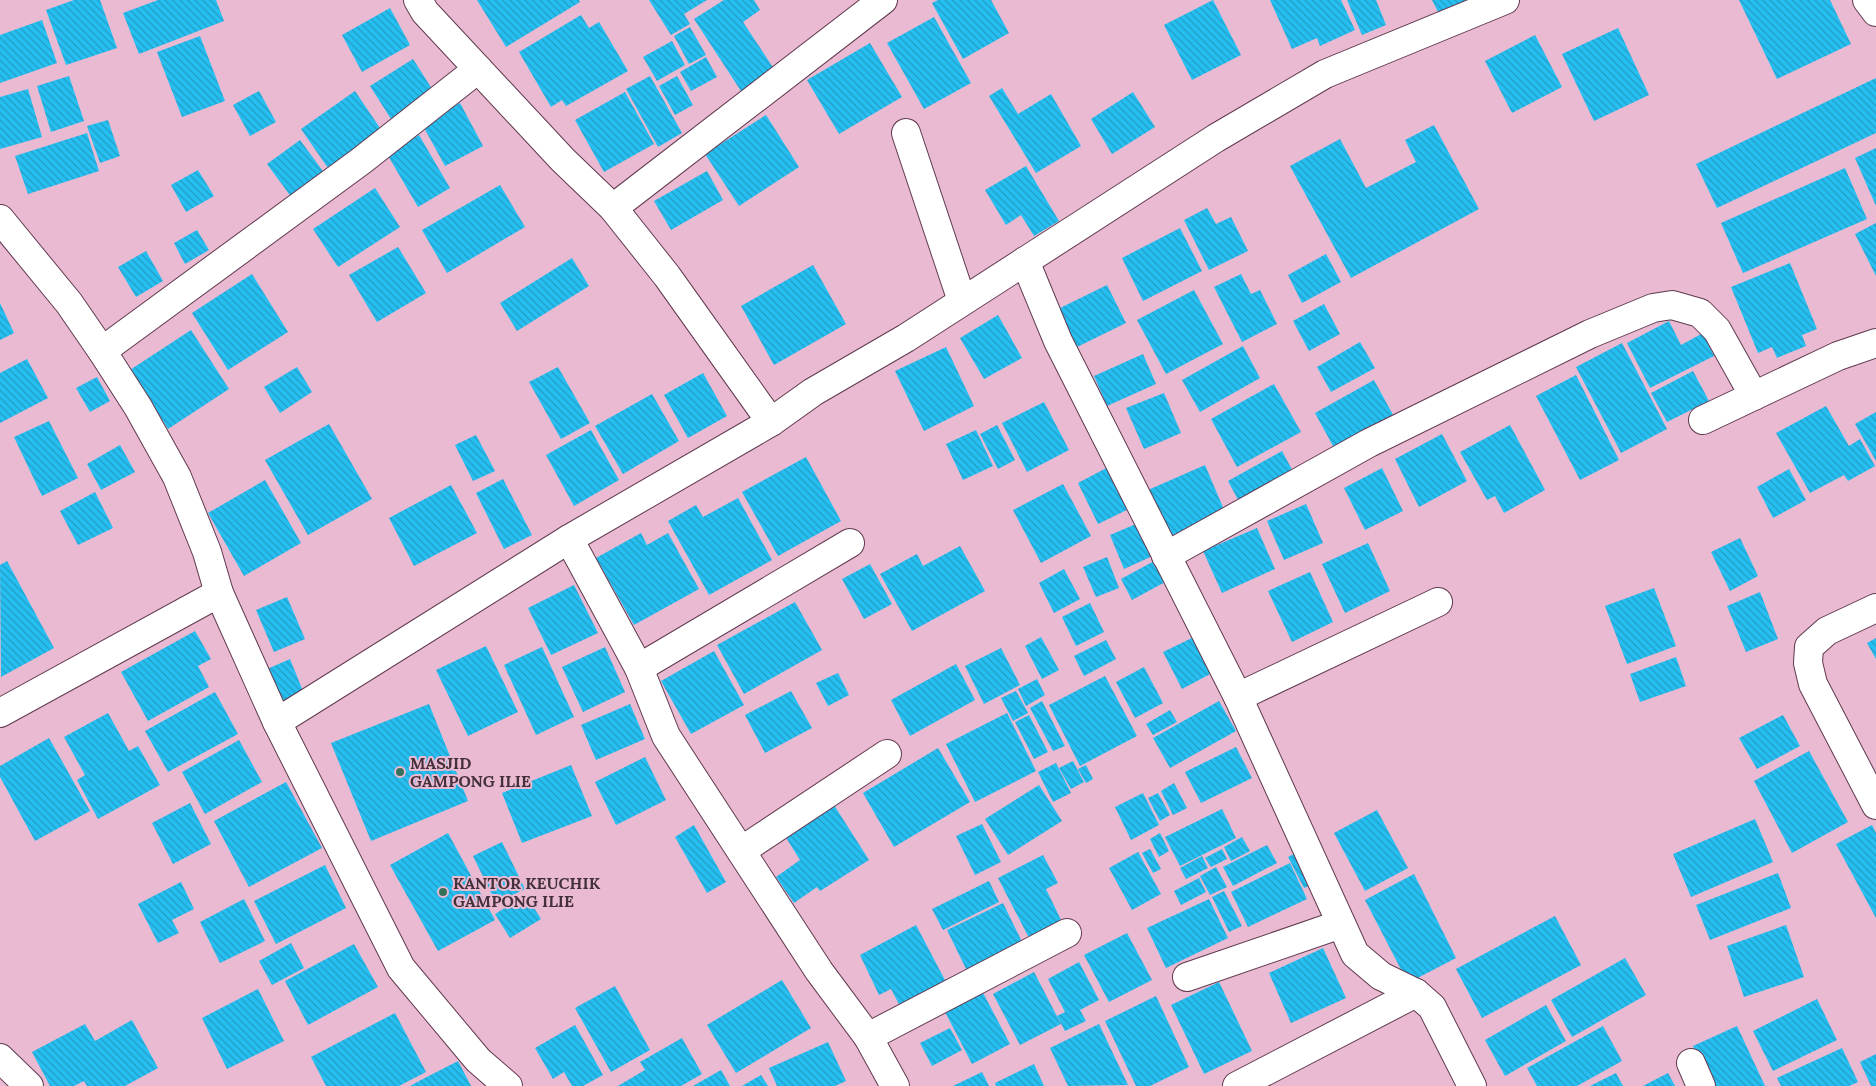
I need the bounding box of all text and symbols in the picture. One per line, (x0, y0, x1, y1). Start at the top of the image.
place label: MASJID GAMPONG ILIE (410, 753, 531, 791)
marker: MASJID GAMPONG ILIE (394, 766, 406, 778)
place label: KANTOR KEUCHIK GAMPONG ILIE (453, 873, 601, 911)
marker: KANTOR KEUCHIK GAMPONG ILIE (437, 886, 449, 898)

